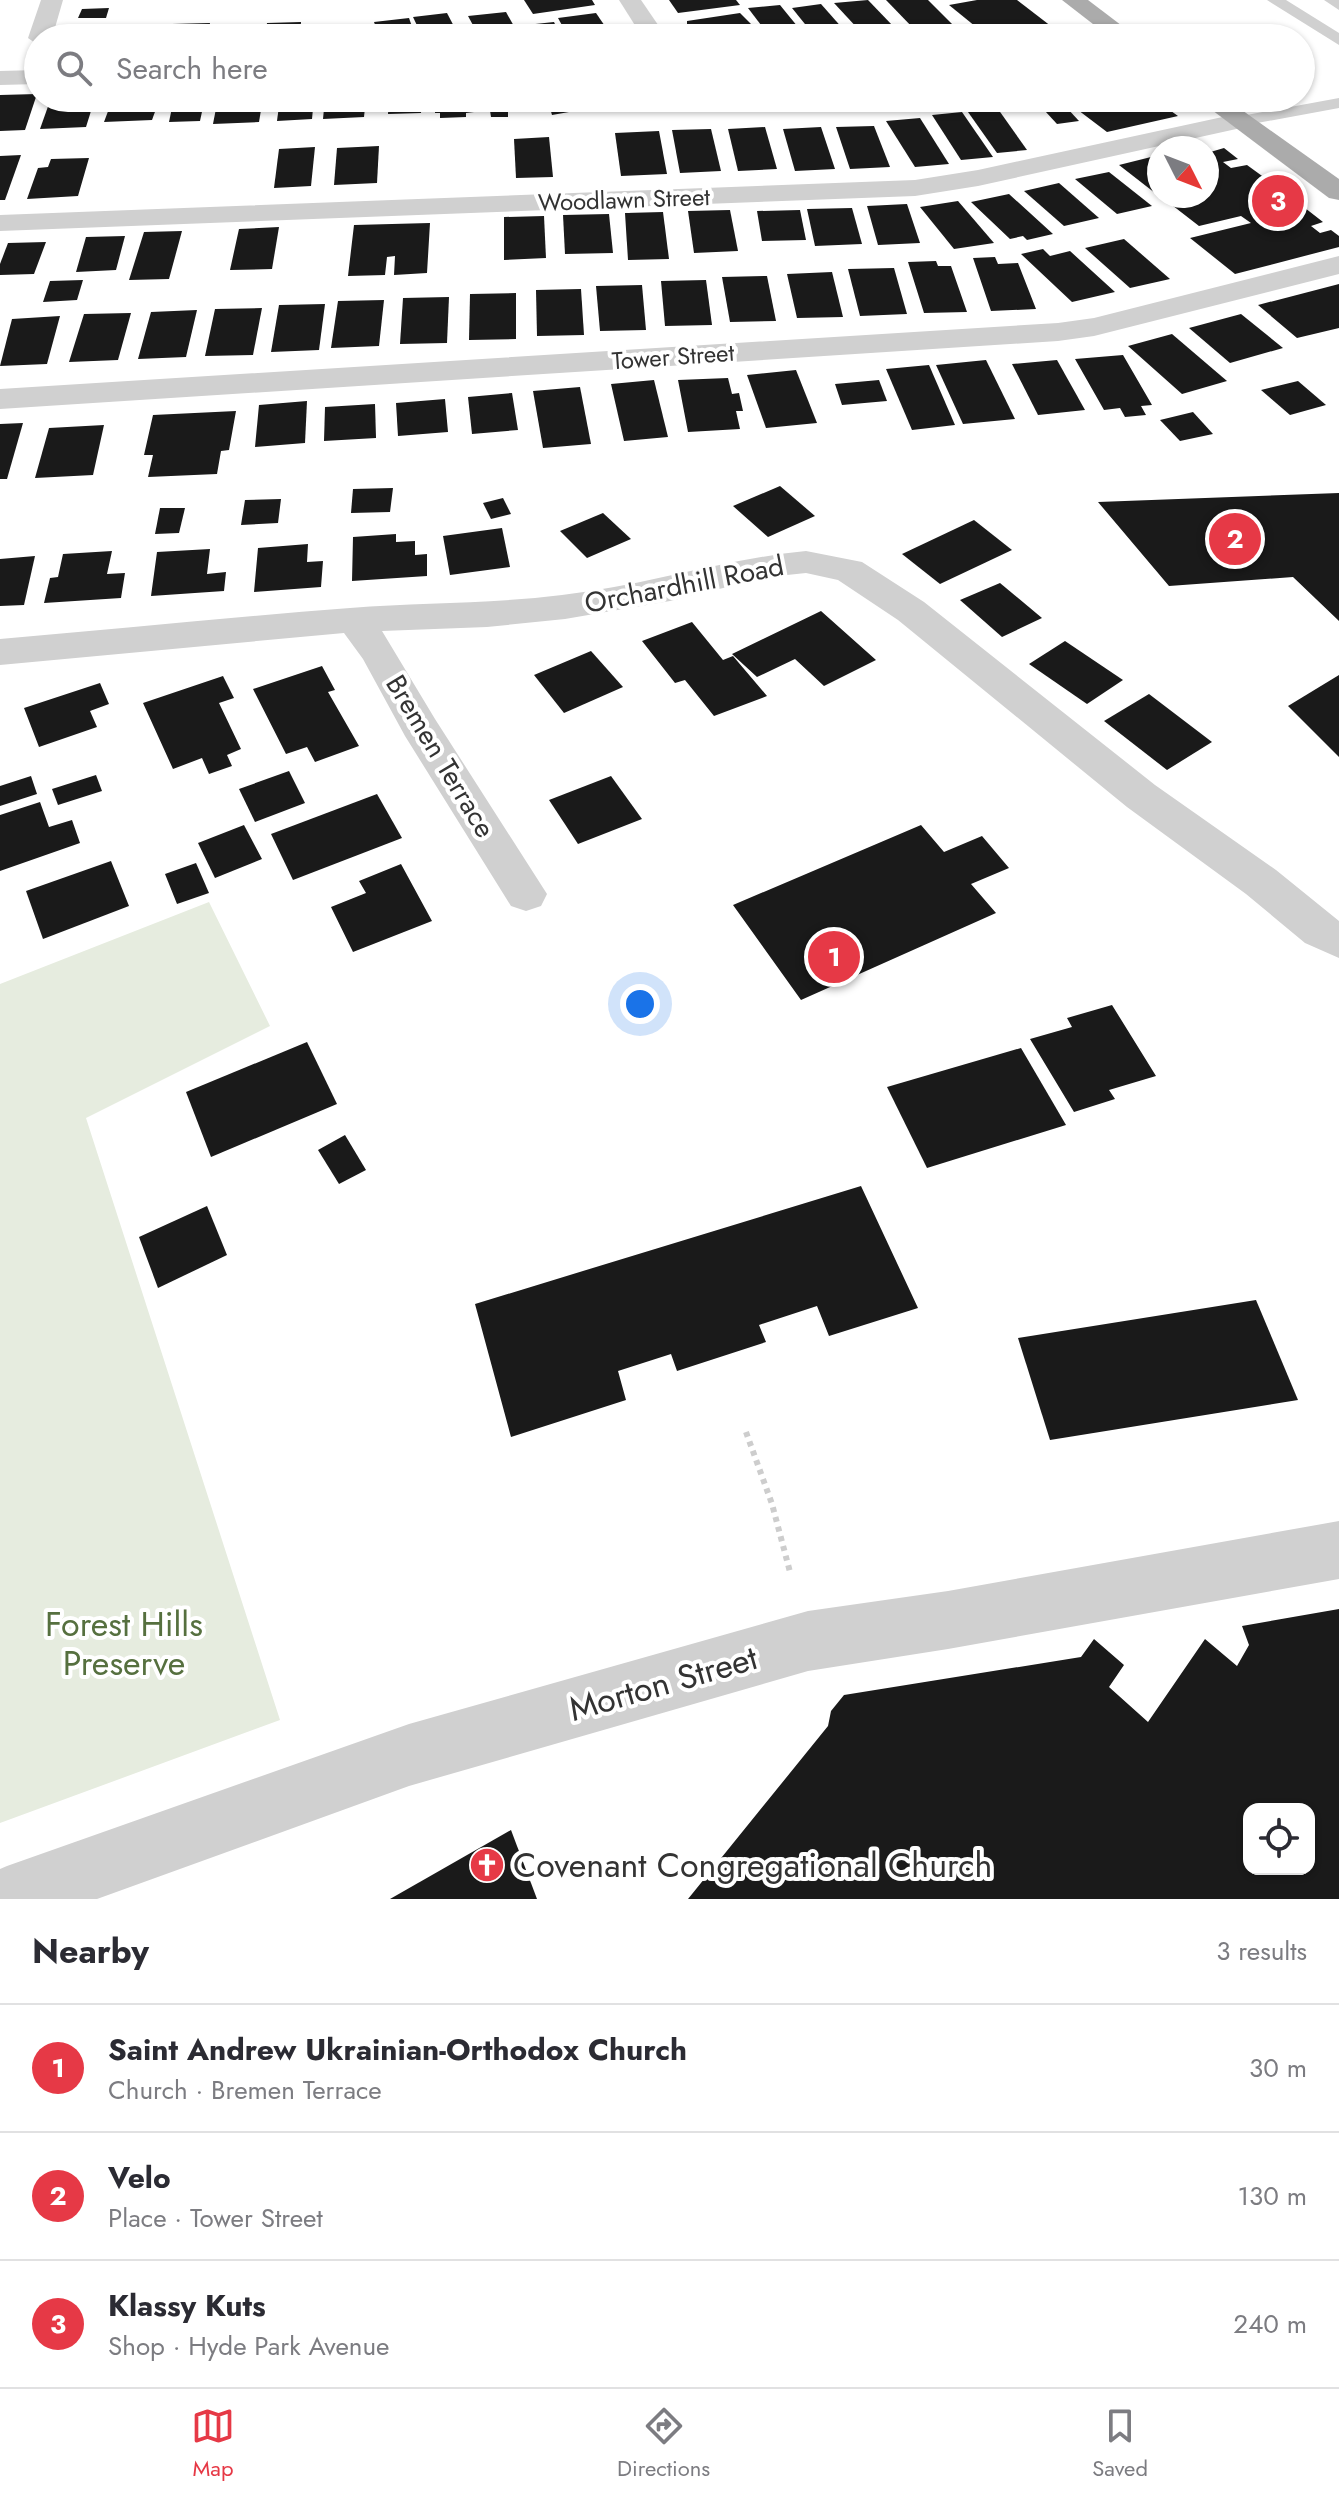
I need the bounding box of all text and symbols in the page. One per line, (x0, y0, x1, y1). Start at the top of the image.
search box (24, 24, 1315, 112)
icon: search (52, 46, 96, 90)
text: Search here (116, 47, 268, 90)
north arrow (1147, 136, 1219, 208)
pin: 3 (1252, 171, 1304, 231)
street label: Woodlawn Street (537, 179, 711, 220)
street label: Tower Street (611, 335, 736, 378)
pin: 2 (1209, 509, 1261, 569)
street label: Orchardhill Road (581, 545, 787, 624)
street label: Bremen Terrace (376, 667, 505, 846)
pin: 1 (808, 927, 860, 987)
your location (620, 984, 660, 1024)
park label: Forest Hills Preserve (45, 1600, 203, 1688)
street label: Morton Street (563, 1633, 763, 1734)
map controls (1243, 1803, 1315, 1875)
button: locate (1243, 1803, 1315, 1875)
place label: Covenant Congregational Church (513, 1841, 992, 1890)
church icon: Covenant Congregational Church (468, 1846, 506, 1884)
text: Nearby (32, 1927, 149, 1976)
text: 3 results (1216, 1932, 1307, 1970)
text: Saint Andrew Ukrainian-Orthodox Church (108, 2028, 687, 2071)
text: 1 (51, 2049, 65, 2087)
text: 30 m (1249, 2049, 1307, 2087)
text: Church · Bremen Terrace (108, 2071, 382, 2109)
text: Velo (108, 2156, 171, 2199)
text: 2 (49, 2177, 67, 2215)
text: 130 m (1237, 2177, 1307, 2215)
text: Place · Tower Street (108, 2199, 323, 2237)
text: Klassy Kuts (108, 2284, 266, 2327)
text: 3 (50, 2305, 66, 2343)
text: 240 m (1233, 2305, 1307, 2343)
text: Shop · Hyde Park Avenue (108, 2327, 389, 2365)
tab: Map (191, 2404, 235, 2484)
tab: Directions (617, 2404, 710, 2484)
tab: Saved (1092, 2404, 1148, 2484)

